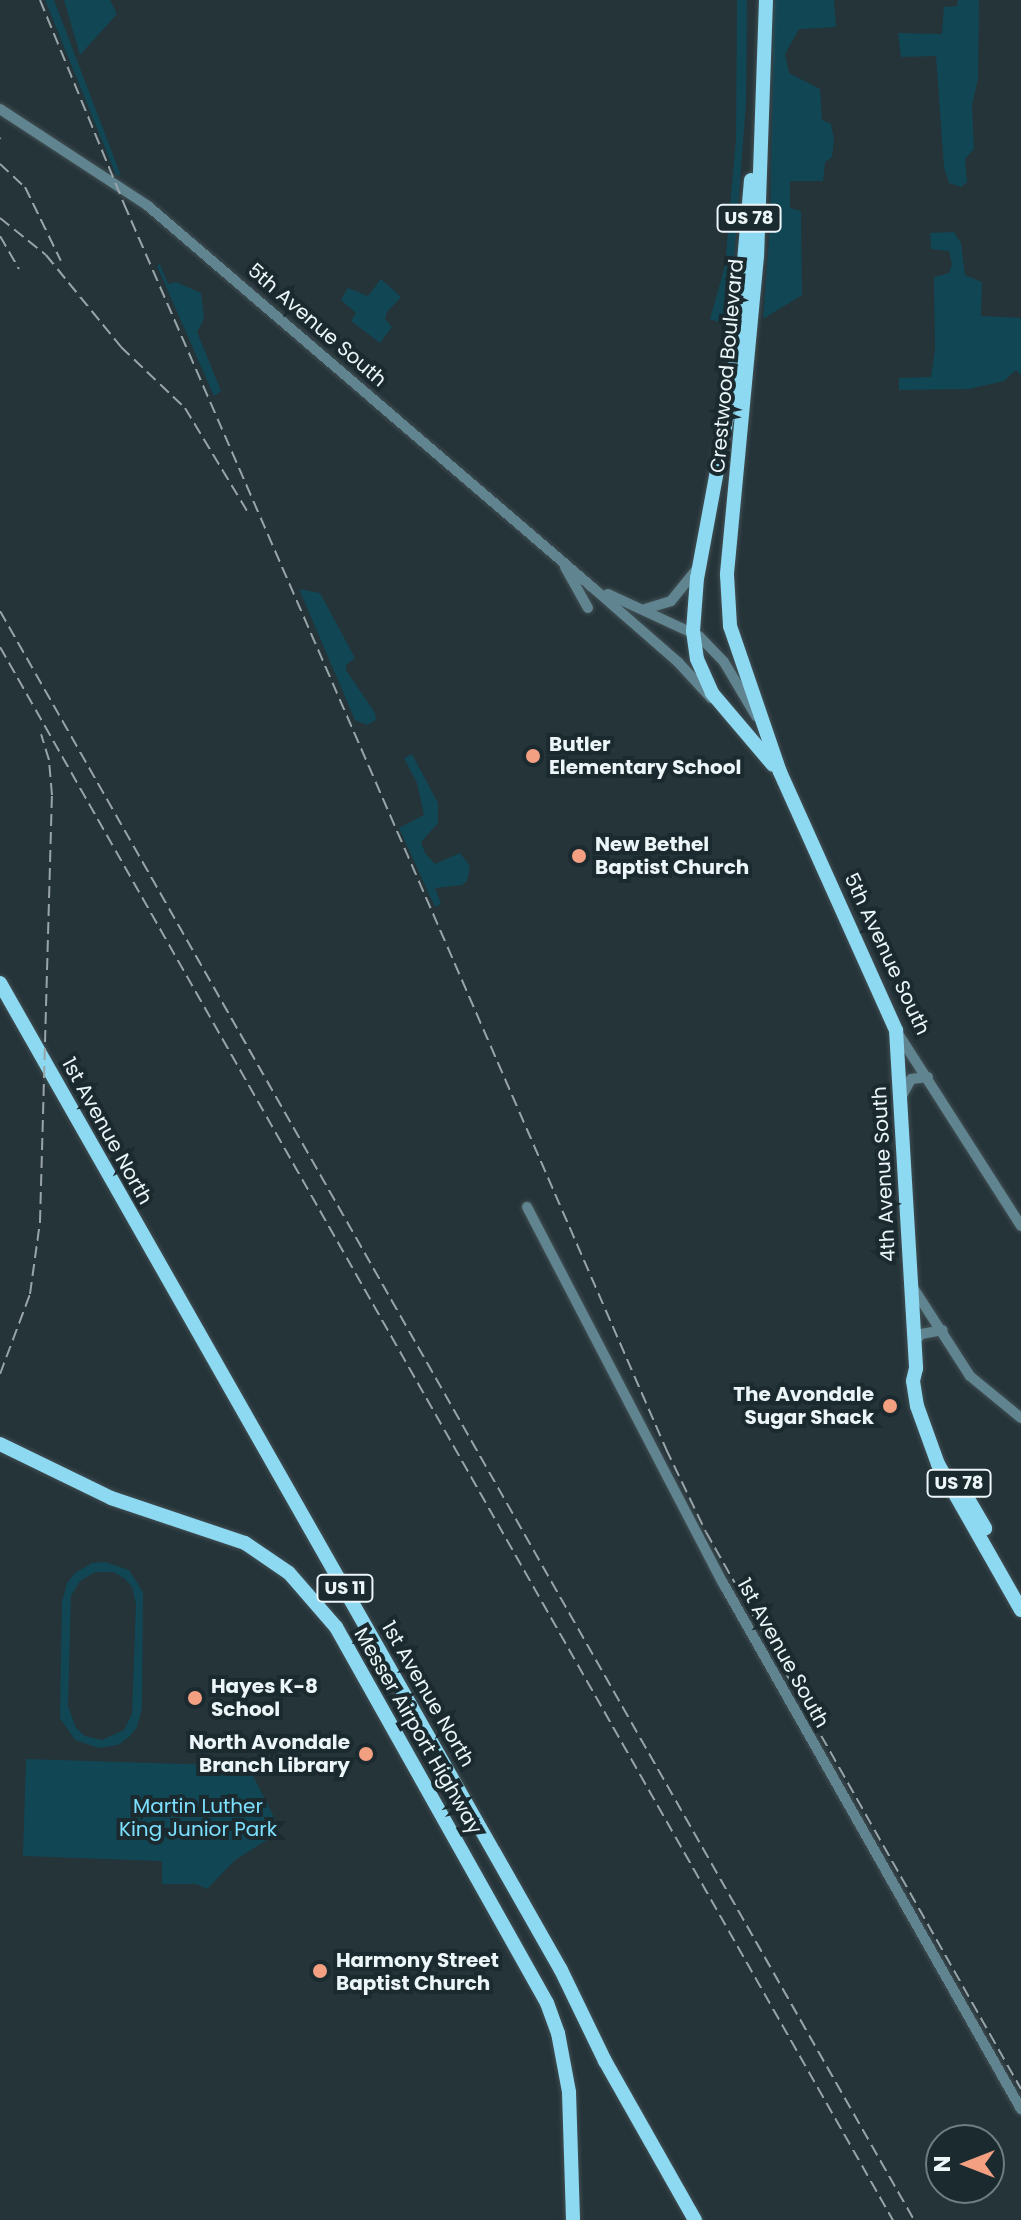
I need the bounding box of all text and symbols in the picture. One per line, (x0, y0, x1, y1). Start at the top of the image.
road number: US 78 (715, 204, 783, 232)
street label: 5th Avenue South (243, 258, 391, 392)
street label: Crestwood Boulevard (706, 258, 748, 474)
place label: Butler Elementary School (549, 732, 741, 779)
marker: Butler Elementary School (524, 747, 542, 765)
place label: New Bethel Baptist Church (595, 832, 749, 879)
marker: New Bethel Baptist Church (570, 847, 588, 865)
street label: 5th Avenue South (839, 869, 935, 1039)
street label: 1st Avenue North (57, 1053, 157, 1209)
street label: 4th Avenue South (867, 1086, 901, 1262)
place label: The Avondale Sugar Shack (733, 1382, 874, 1429)
marker: The Avondale Sugar Shack (881, 1397, 899, 1415)
road number: US 78 (925, 1469, 993, 1497)
road number: US 11 (315, 1574, 375, 1602)
street label: 1st Avenue South (732, 1574, 834, 1732)
street label: 1st Avenue North (377, 1617, 479, 1771)
street label: Messer Airport Highway (349, 1624, 487, 1838)
place label: Hayes K-8 School (211, 1674, 318, 1721)
marker: Hayes K-8 School (186, 1689, 204, 1707)
place label: North Avondale Branch Library (189, 1730, 350, 1777)
marker: North Avondale Branch Library (357, 1745, 375, 1763)
park label: Martin Luther King Junior Park (119, 1795, 277, 1842)
place label: Harmony Street Baptist Church (336, 1948, 499, 1995)
marker: Harmony Street Baptist Church (311, 1962, 329, 1980)
north arrow (925, 2124, 1005, 2204)
text: N (927, 2156, 958, 2172)

